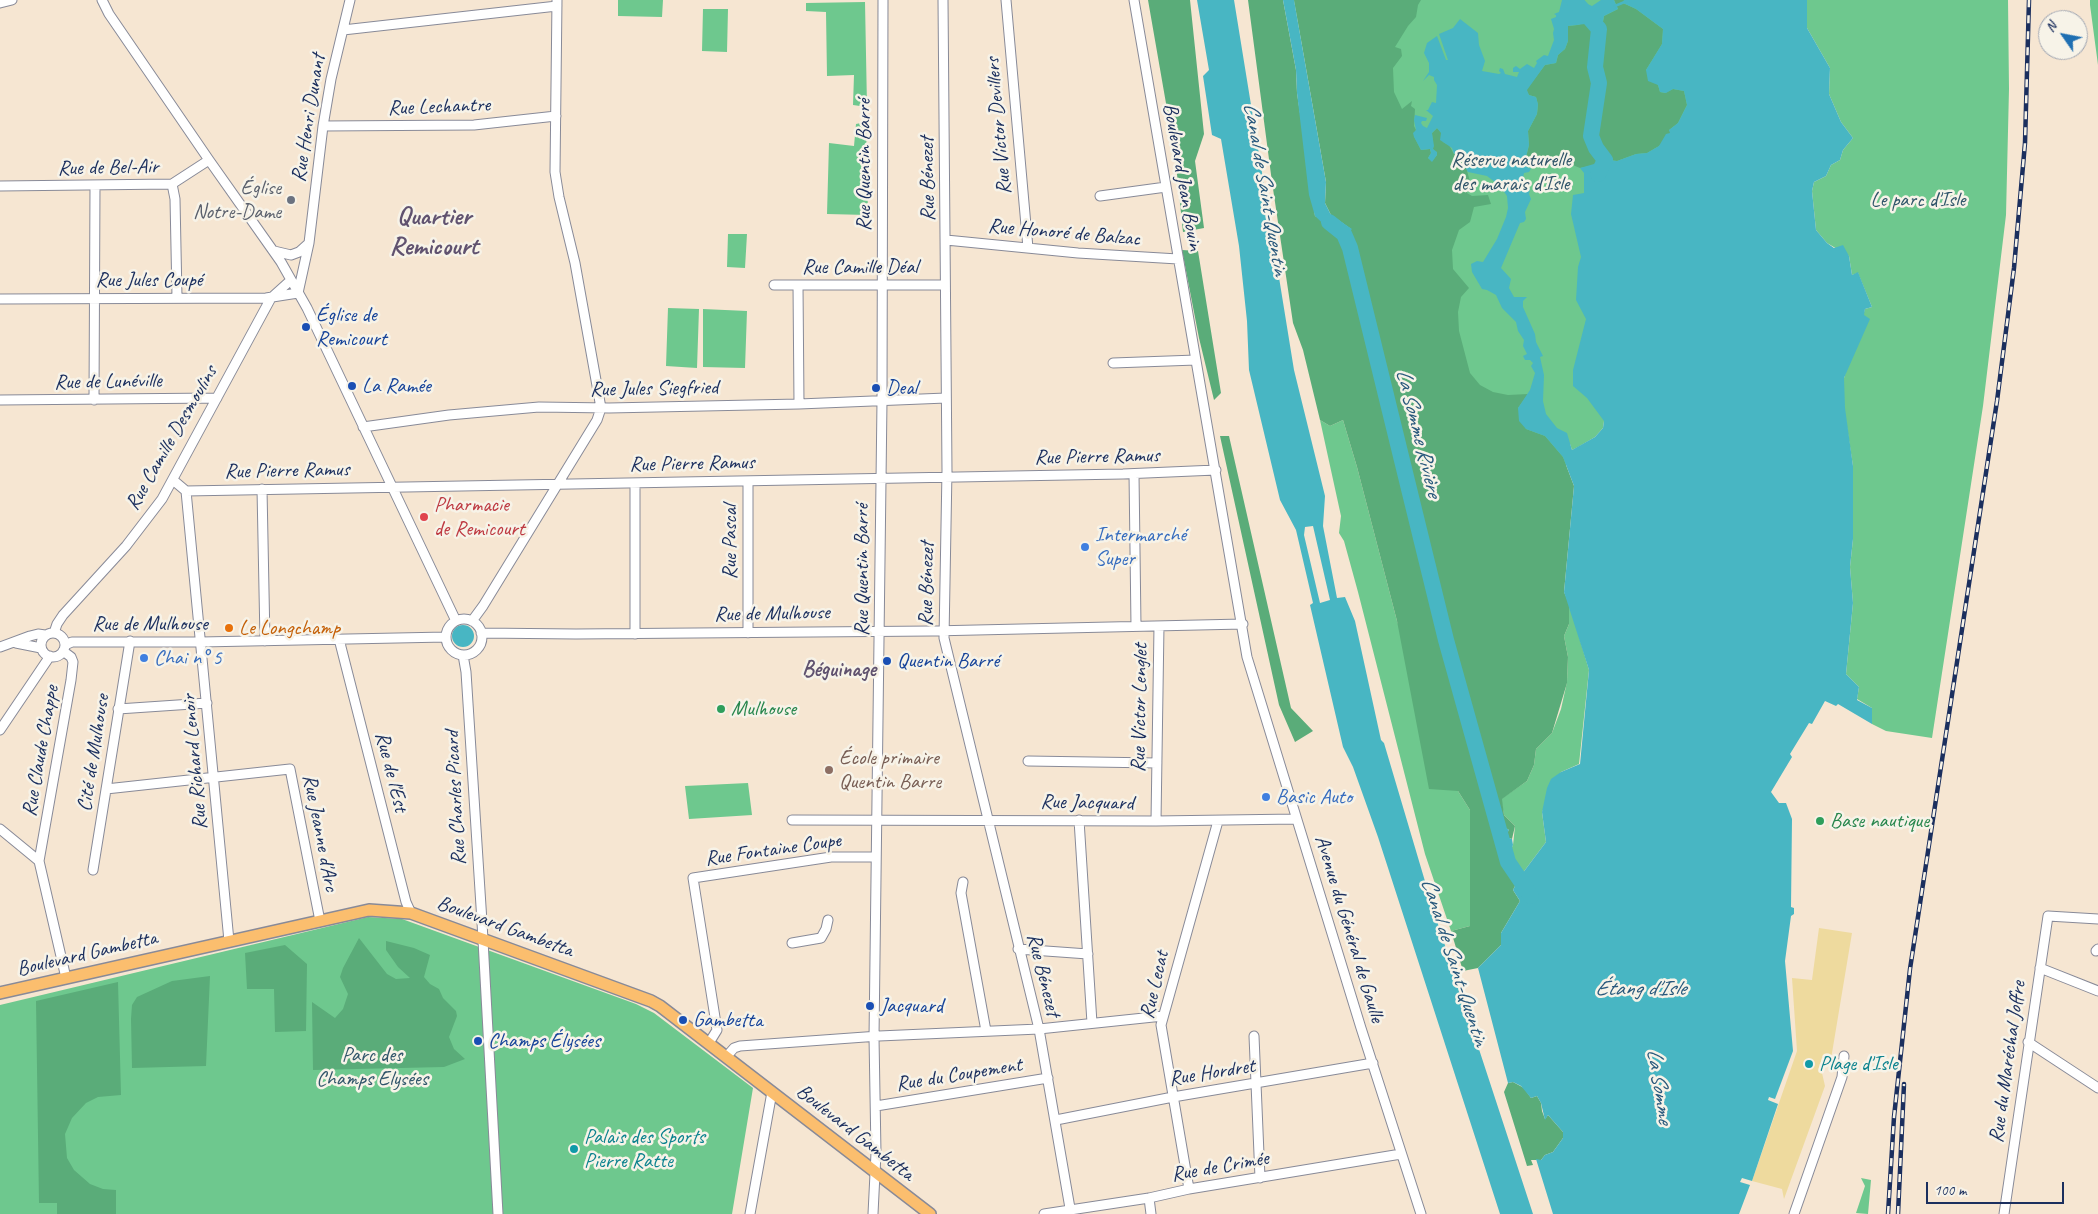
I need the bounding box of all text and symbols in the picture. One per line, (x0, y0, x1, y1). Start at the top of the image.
north arrow (2038, 10, 2088, 60)
text: N (2041, 19, 2060, 35)
street label: Rue Henri Dunant (286, 52, 332, 184)
street label: Rue Victor Devillers (980, 56, 1018, 196)
street label: Rue Lechantre (387, 93, 491, 121)
street label: Rue Quentin Barré (851, 99, 877, 231)
street label: Boulevard Jean Bouin (1157, 101, 1207, 253)
water label: Canal de Saint-Quentin (1237, 101, 1293, 277)
street label: Rue Bénezet (915, 136, 941, 222)
park label: Réserve naturelle des marais d'Isle (1451, 147, 1571, 197)
street label: Rue de Bel-Air (57, 155, 159, 181)
place label: Église Notre-Dame (193, 175, 281, 225)
park label: Le parc d'Isle (1871, 187, 1965, 213)
marker: Église Notre-Dame (285, 194, 297, 206)
district label: Quartier Remicourt (390, 201, 478, 262)
street label: Rue Honoré de Balzac (987, 214, 1141, 252)
street label: Rue Camille Déal (802, 254, 918, 280)
street label: Rue Jules Coupé (96, 267, 202, 293)
place label: Église de Remicourt (316, 302, 387, 352)
marker: Église de Remicourt (300, 321, 312, 333)
street label: Rue Camille Desmoulins (120, 361, 224, 515)
water label: La Somme Rivière (1389, 366, 1447, 500)
street label: Rue de Lunéville (54, 368, 162, 396)
place label: La Ramée (362, 373, 431, 399)
street label: Rue Jules Siegfried (590, 375, 718, 403)
place label: Deal (886, 375, 917, 401)
marker: La Ramée (346, 380, 358, 392)
marker: Deal (870, 382, 882, 394)
street label: Rue Pierre Ramus (1034, 443, 1160, 471)
street label: Rue Pierre Ramus (629, 450, 755, 478)
street label: Rue Pierre Ramus (224, 457, 350, 485)
place label: Pharmacie de Remicourt (434, 492, 525, 542)
street label: Rue Quentin Barré (849, 504, 875, 636)
street label: Rue Pascal (717, 505, 743, 579)
marker: Pharmacie de Remicourt (418, 511, 430, 523)
place label: Intermarché Super (1095, 522, 1186, 572)
street label: Rue Bénezet (914, 541, 940, 627)
marker: Intermarché Super (1079, 541, 1091, 553)
street label: Rue de Mulhouse (714, 600, 830, 628)
street label: Rue de Mulhouse (92, 611, 208, 637)
place label: Le Longchamp (239, 615, 340, 641)
marker: Le Longchamp (223, 622, 235, 634)
street label: Rue Victor Lenglet (1126, 643, 1154, 773)
place label: Chai n° 5 (154, 645, 222, 671)
place label: Quentin Barré (897, 648, 999, 674)
marker: Chai n° 5 (138, 652, 150, 664)
marker: Quentin Barré (881, 655, 893, 667)
district label: Béguinage (802, 657, 876, 683)
street label: Rue Claude Chappe (17, 684, 65, 818)
street label: Cité de Mulhouse (72, 693, 116, 813)
street label: Rue Richard Lenoir (177, 693, 213, 831)
place label: Mulhouse (731, 696, 796, 722)
marker: Mulhouse (715, 703, 727, 715)
street label: Rue de l'Est (369, 729, 413, 815)
street label: Rue Charles Picard (440, 730, 472, 866)
place label: École primaire Quentin Barre (839, 745, 941, 795)
marker: École primaire Quentin Barre (823, 764, 835, 776)
street label: Rue Jeanne d'Arc (296, 772, 344, 894)
place label: Basic Auto (1276, 784, 1352, 810)
street label: Rue Jacquard (1040, 790, 1134, 816)
marker: Basic Auto (1260, 791, 1272, 803)
place label: Base nautique (1830, 808, 1929, 834)
marker: Base nautique (1814, 815, 1826, 827)
street label: Rue Fontaine Coupe (704, 828, 842, 872)
street label: Avenue du Général de Gaulle (1309, 833, 1389, 1025)
water label: Canal de Saint-Quentin (1414, 875, 1494, 1049)
street label: Boulevard Gambetta (433, 891, 577, 963)
street label: Boulevard Gambetta (14, 926, 160, 982)
street label: Rue Bénezet (1021, 931, 1065, 1019)
street label: Rue Lecat (1135, 949, 1175, 1021)
water label: Étang d'Isle (1595, 976, 1685, 1002)
street label: Rue du Maréchal Joffre (1984, 979, 2032, 1145)
place label: Jacquard (880, 993, 943, 1019)
marker: Jacquard (864, 1000, 876, 1012)
place label: Gambetta (693, 1007, 763, 1033)
marker: Gambetta (677, 1014, 689, 1026)
place label: Champs Élysées (488, 1028, 600, 1054)
marker: Champs Élysées (472, 1035, 484, 1047)
park label: Parc des Champs Elysées (316, 1042, 428, 1092)
water label: La Somme (1640, 1047, 1678, 1125)
place label: Plage d'Isle (1819, 1051, 1897, 1077)
street label: Rue du Coupement (894, 1053, 1024, 1097)
street label: Rue Hordret (1167, 1054, 1257, 1092)
marker: Plage d'Isle (1803, 1058, 1815, 1070)
street label: Boulevard Gambetta (791, 1079, 919, 1187)
place label: Palais des Sports Pierre Ratte (584, 1124, 705, 1174)
marker: Palais des Sports Pierre Ratte (568, 1143, 580, 1155)
street label: Rue de Crimée (1169, 1146, 1271, 1188)
scale bar (1928, 1172, 2066, 1204)
text: 100 m (1934, 1181, 1966, 1200)

